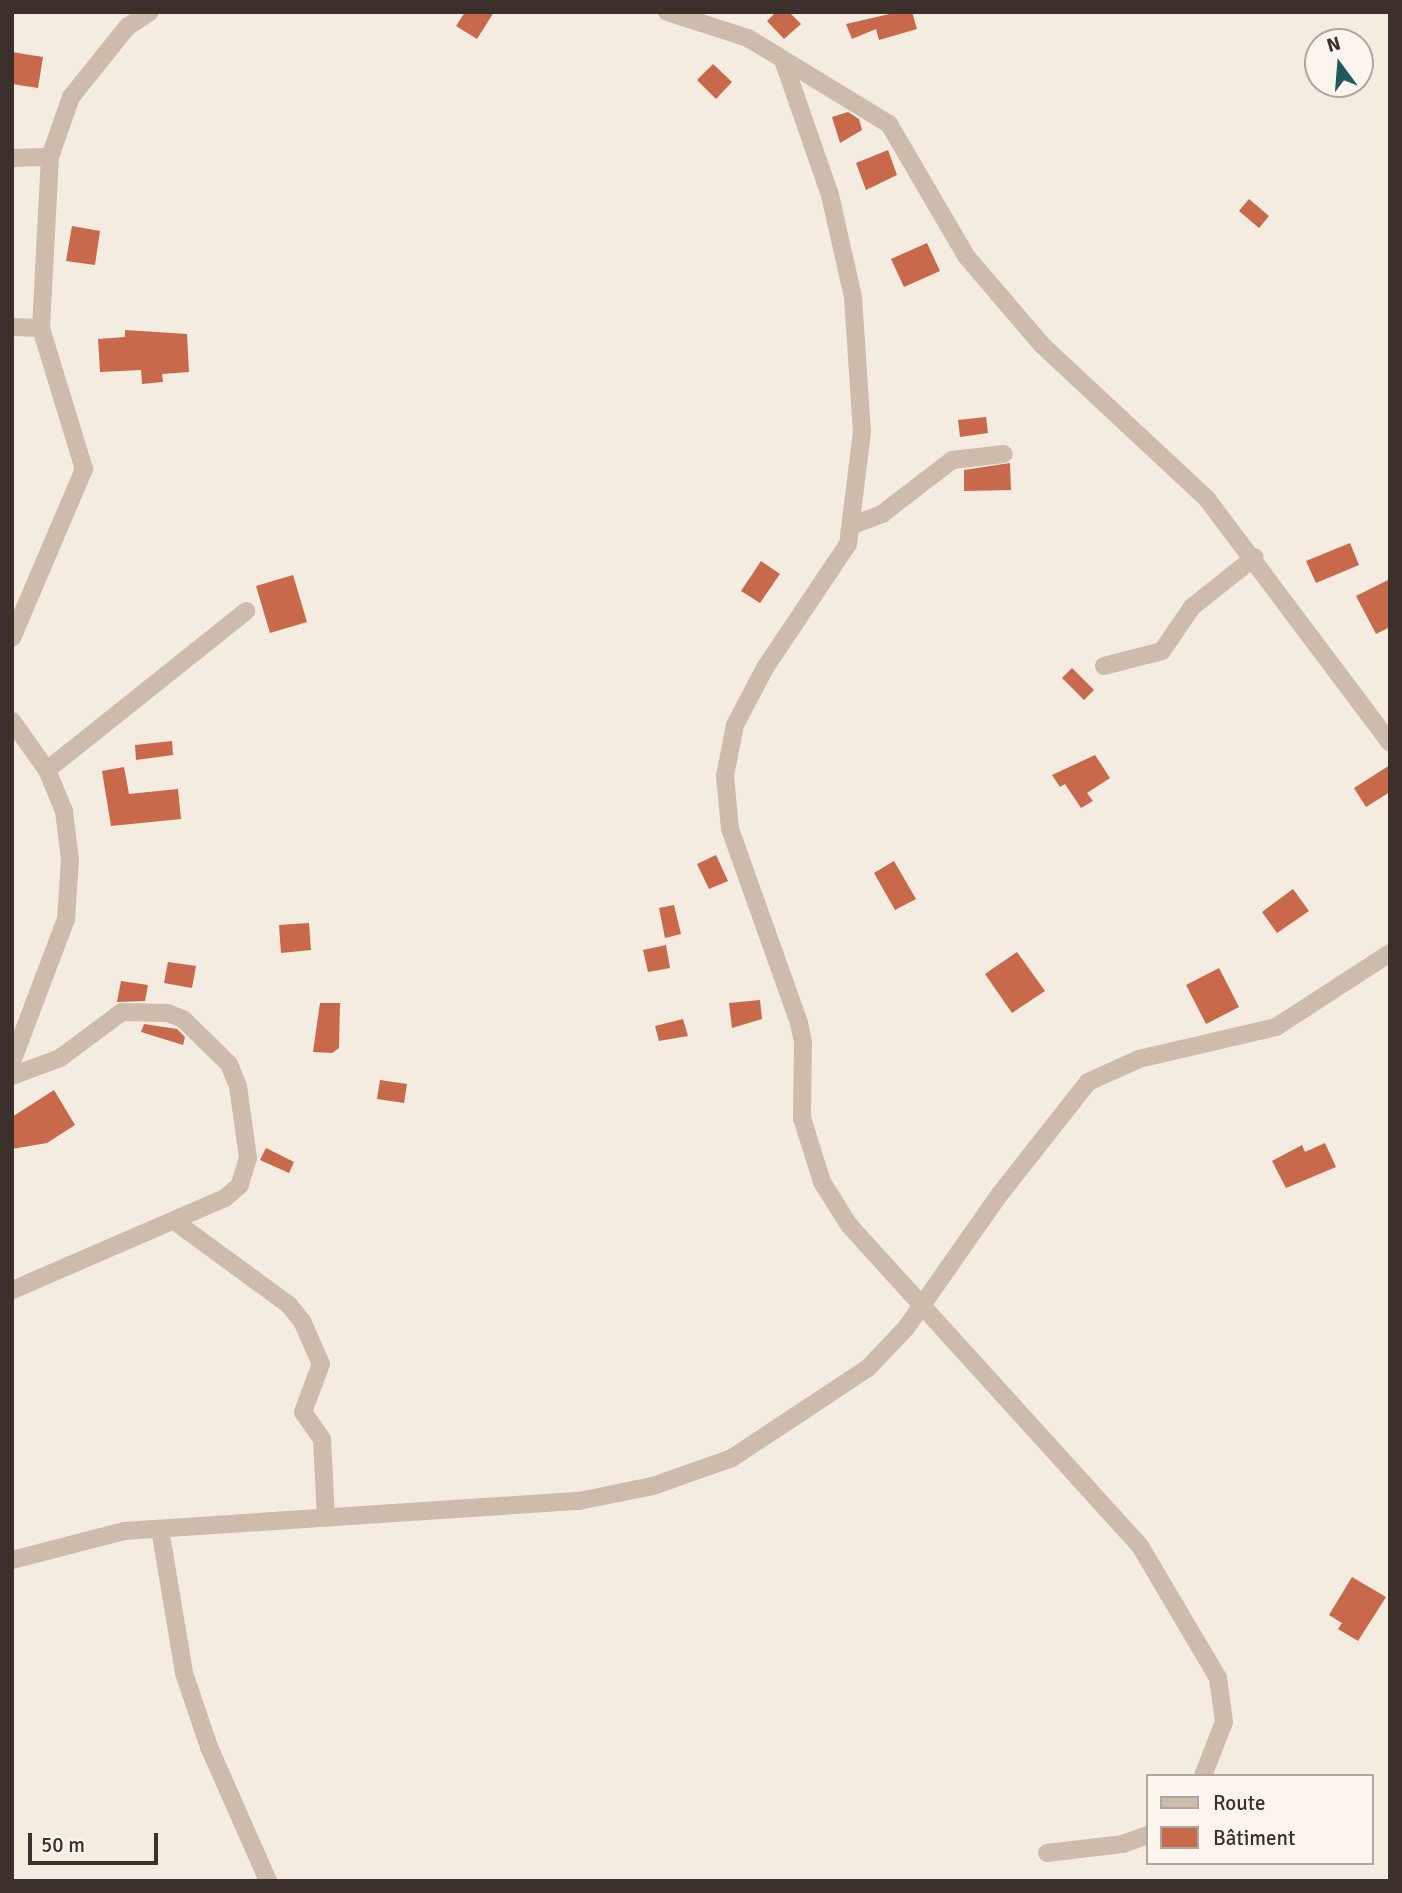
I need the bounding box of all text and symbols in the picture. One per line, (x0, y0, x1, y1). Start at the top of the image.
north arrow (1304, 28, 1374, 98)
text: N (1324, 31, 1343, 58)
legend (1146, 1774, 1374, 1865)
text: Route (1213, 1790, 1265, 1816)
scale bar (32, 1820, 161, 1864)
text: Bâtiment (1213, 1825, 1295, 1851)
text: 50 m (41, 1832, 85, 1858)

